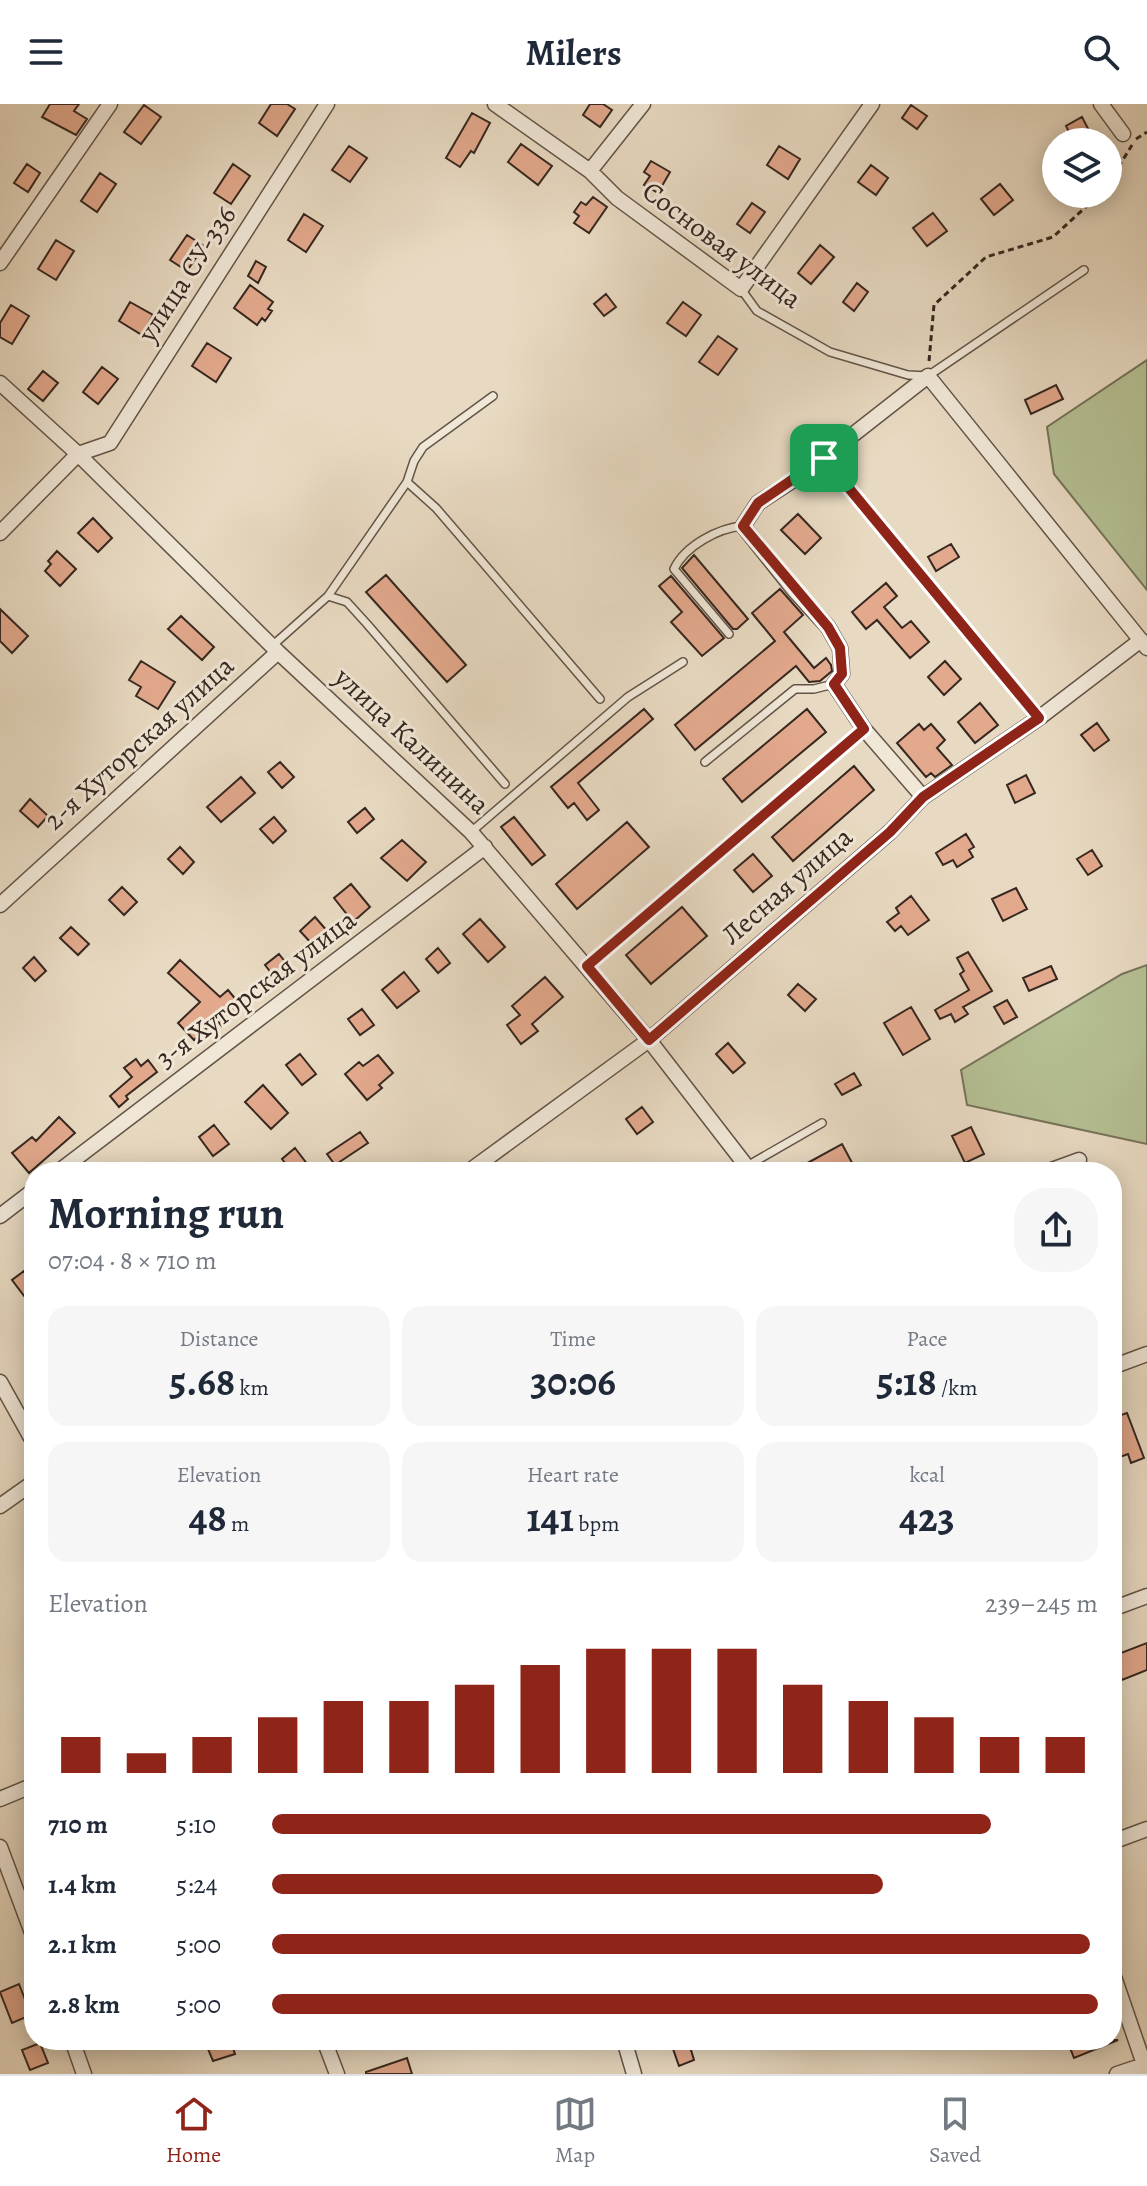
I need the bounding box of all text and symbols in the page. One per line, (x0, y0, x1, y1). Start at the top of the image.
text: Milers (525, 28, 622, 77)
icon: menu (24, 30, 68, 74)
icon: search (1079, 30, 1123, 74)
map controls (1042, 128, 1122, 208)
button: layers (1042, 128, 1122, 208)
street label: Сосновая улица (634, 173, 810, 318)
street label: улица СУ-336 (128, 198, 245, 350)
pin (790, 424, 858, 492)
icon: arrive (802, 436, 846, 480)
street label: 2-я Хуторская улица (36, 647, 242, 839)
street label: улица Калинина (325, 658, 498, 823)
street label: Лесная улица (713, 818, 861, 954)
street label: 3-я Хуторская улица (148, 901, 364, 1077)
text: Morning run (48, 1183, 284, 1243)
button: share (1014, 1188, 1098, 1272)
text: 07:04 · 8 × 710 m (48, 1243, 217, 1278)
text: Distance (180, 1324, 258, 1354)
text: Time (550, 1324, 596, 1354)
text: Pace (907, 1324, 947, 1354)
text: 5.68 (169, 1354, 235, 1409)
text: 30:06 (530, 1354, 616, 1409)
text: 5:18 (877, 1354, 937, 1409)
text: km (235, 1373, 269, 1403)
text: /km (937, 1373, 977, 1403)
text: Elevation (177, 1460, 261, 1490)
text: Heart rate (527, 1460, 619, 1490)
text: kcal (909, 1460, 945, 1490)
text: 48 (189, 1490, 227, 1545)
text: 141 (527, 1490, 574, 1545)
text: 423 (899, 1490, 955, 1545)
text: m (227, 1509, 249, 1539)
text: bpm (574, 1509, 619, 1539)
text: Elevation (48, 1586, 148, 1621)
text: 239–245 m (985, 1586, 1098, 1621)
text: 710 m (48, 1807, 108, 1842)
text: 5:10 (176, 1807, 216, 1842)
text: 1.4 km (48, 1867, 116, 1902)
text: 5:24 (176, 1867, 218, 1902)
text: 2.1 km (48, 1927, 117, 1962)
text: 5:00 (176, 1927, 221, 1962)
text: 2.8 km (48, 1987, 120, 2022)
text: 5:00 (176, 1987, 221, 2022)
tab: Home (166, 2092, 221, 2170)
tab: Map (553, 2092, 597, 2170)
tab: Saved (929, 2092, 981, 2170)

